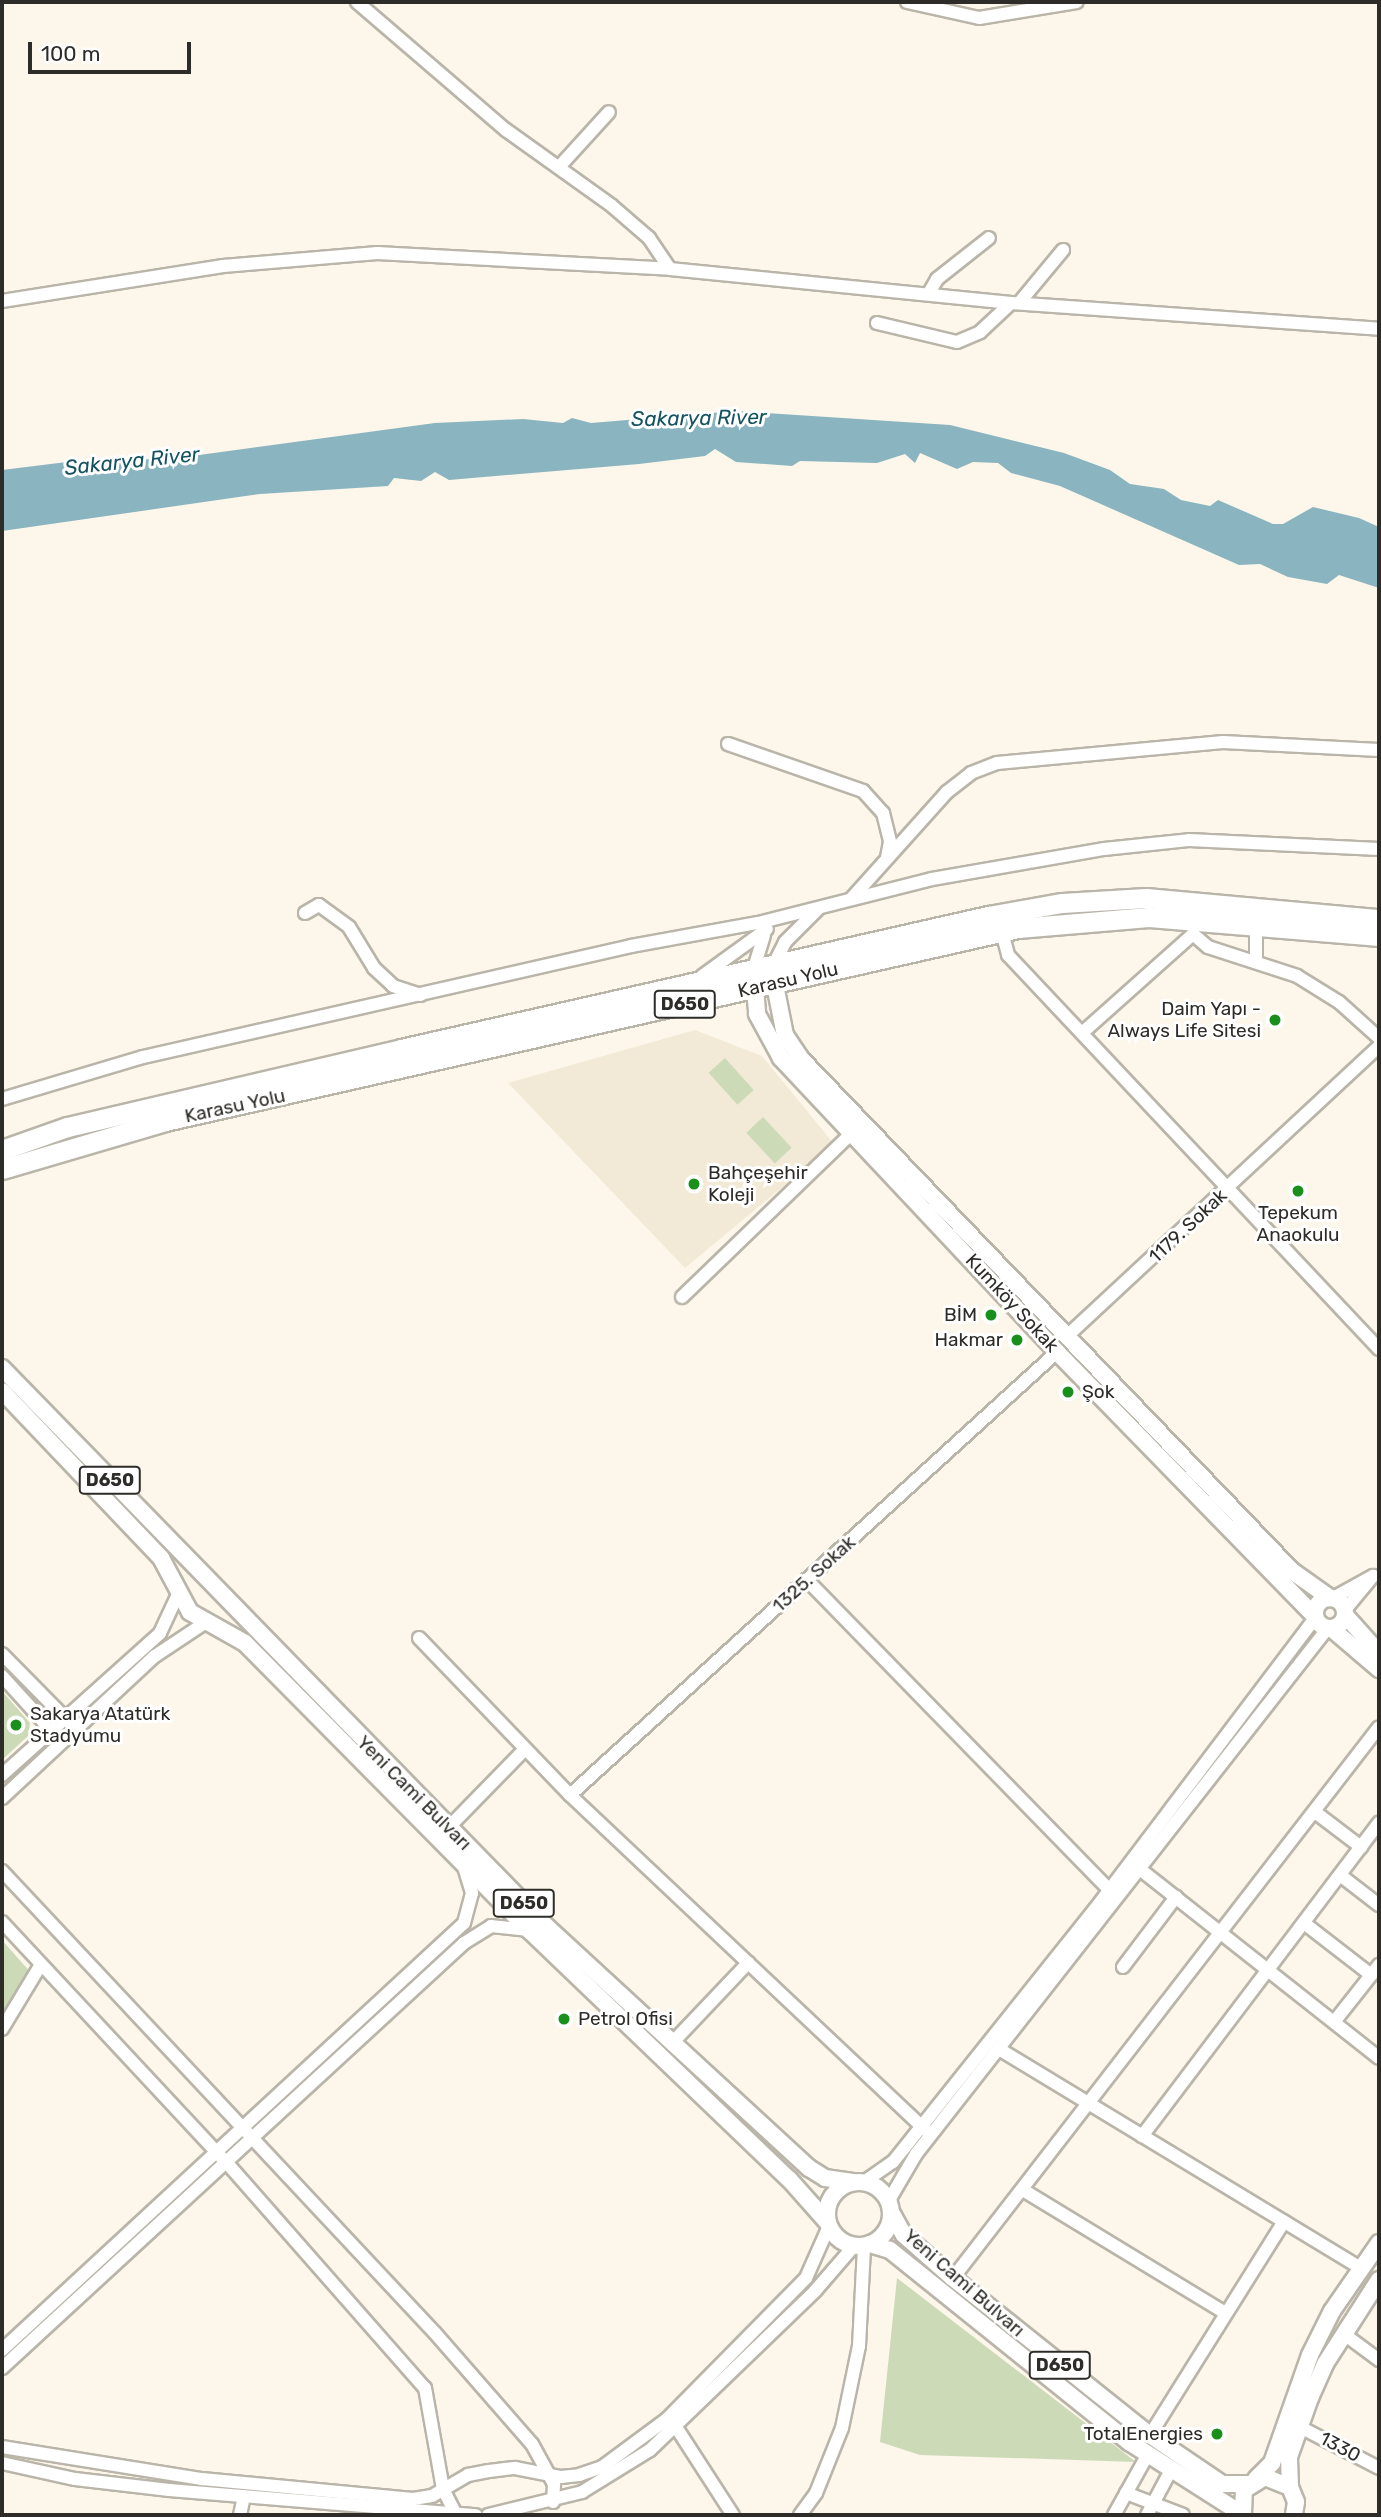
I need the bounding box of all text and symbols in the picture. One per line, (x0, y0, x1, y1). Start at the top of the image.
scale bar (32, 28, 194, 72)
text: 100 m (41, 41, 100, 66)
water label: Sakarya River (631, 404, 767, 432)
water label: Sakarya River (63, 441, 201, 481)
street label: Karasu Yolu (735, 957, 841, 1003)
road number: D650 (654, 989, 716, 1018)
place label: Daim Yapı - Always Life Sitesi (1107, 998, 1261, 1042)
marker: Daim Yapı - Always Life Sitesi (1267, 1012, 1283, 1028)
street label: Karasu Yolu (182, 1084, 288, 1128)
place label: Bahçeşehir Koleji (708, 1162, 808, 1206)
marker: Bahçeşehir Koleji (686, 1176, 702, 1192)
marker: Tepekum Anaokulu (1290, 1183, 1306, 1199)
street label: 1179. Sokak (1144, 1184, 1232, 1268)
place label: Tepekum Anaokulu (1257, 1202, 1339, 1246)
street label: Kumköy Sokak (960, 1249, 1064, 1357)
place label: BİM (944, 1304, 977, 1326)
marker: BİM (983, 1307, 999, 1323)
place label: Hakmar (935, 1329, 1003, 1351)
marker: Hakmar (1009, 1332, 1025, 1348)
place label: Şok (1082, 1381, 1115, 1403)
marker: Şok (1060, 1384, 1076, 1400)
road number: D650 (78, 1465, 142, 1494)
street label: 1325. Sokak (768, 1531, 860, 1617)
place label: Sakarya Atatürk Stadyumu (30, 1703, 171, 1747)
marker: Sakarya Atatürk Stadyumu (8, 1717, 24, 1733)
street label: Yeni Cami Bulvarı (352, 1731, 476, 1855)
road number: D650 (492, 1888, 556, 1917)
place label: Petrol Ofisi (578, 2008, 673, 2030)
marker: Petrol Ofisi (556, 2011, 572, 2027)
street label: Yeni Cami Bulvarı (899, 2224, 1029, 2342)
road number: D650 (1028, 2350, 1092, 2379)
place label: TotalEnergies (1084, 2423, 1203, 2445)
marker: TotalEnergies (1209, 2426, 1225, 2442)
street label: 1330 (1316, 2427, 1364, 2467)

